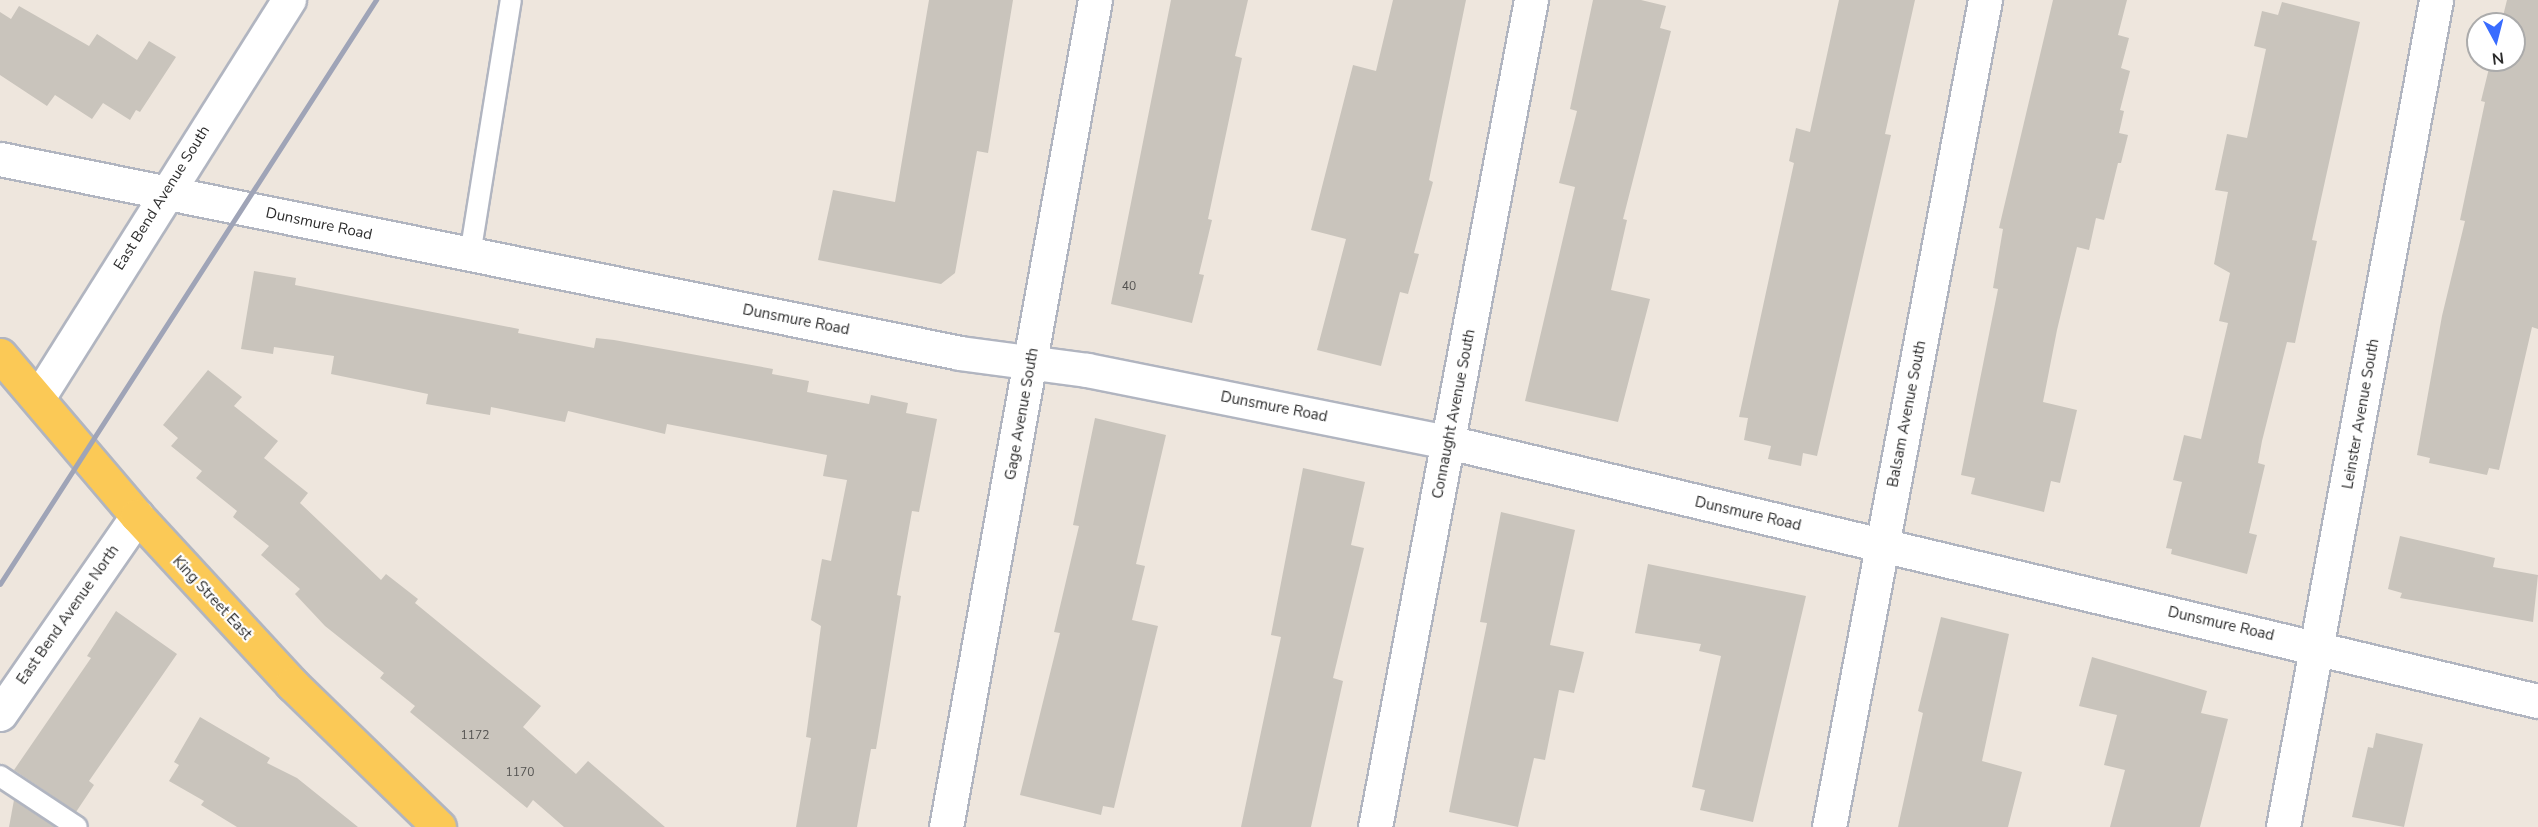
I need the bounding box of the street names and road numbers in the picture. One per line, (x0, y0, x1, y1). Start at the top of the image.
street label: East Bend Avenue South (110, 123, 214, 273)
street label: Dunsmure Road (264, 204, 374, 244)
street label: Dunsmure Road (741, 301, 851, 339)
street label: Connaught Avenue South (1429, 328, 1479, 500)
street label: Leinster Avenue South (2339, 337, 2383, 491)
street label: Balsam Avenue South (1884, 339, 1930, 489)
street label: Gage Avenue South (1001, 346, 1043, 482)
street label: Dunsmure Road (1219, 388, 1329, 426)
street label: Dunsmure Road (1693, 493, 1803, 535)
street label: East Bend Avenue North (13, 542, 123, 688)
street label: King Street East (169, 552, 255, 644)
street label: Dunsmure Road (2166, 603, 2276, 645)

